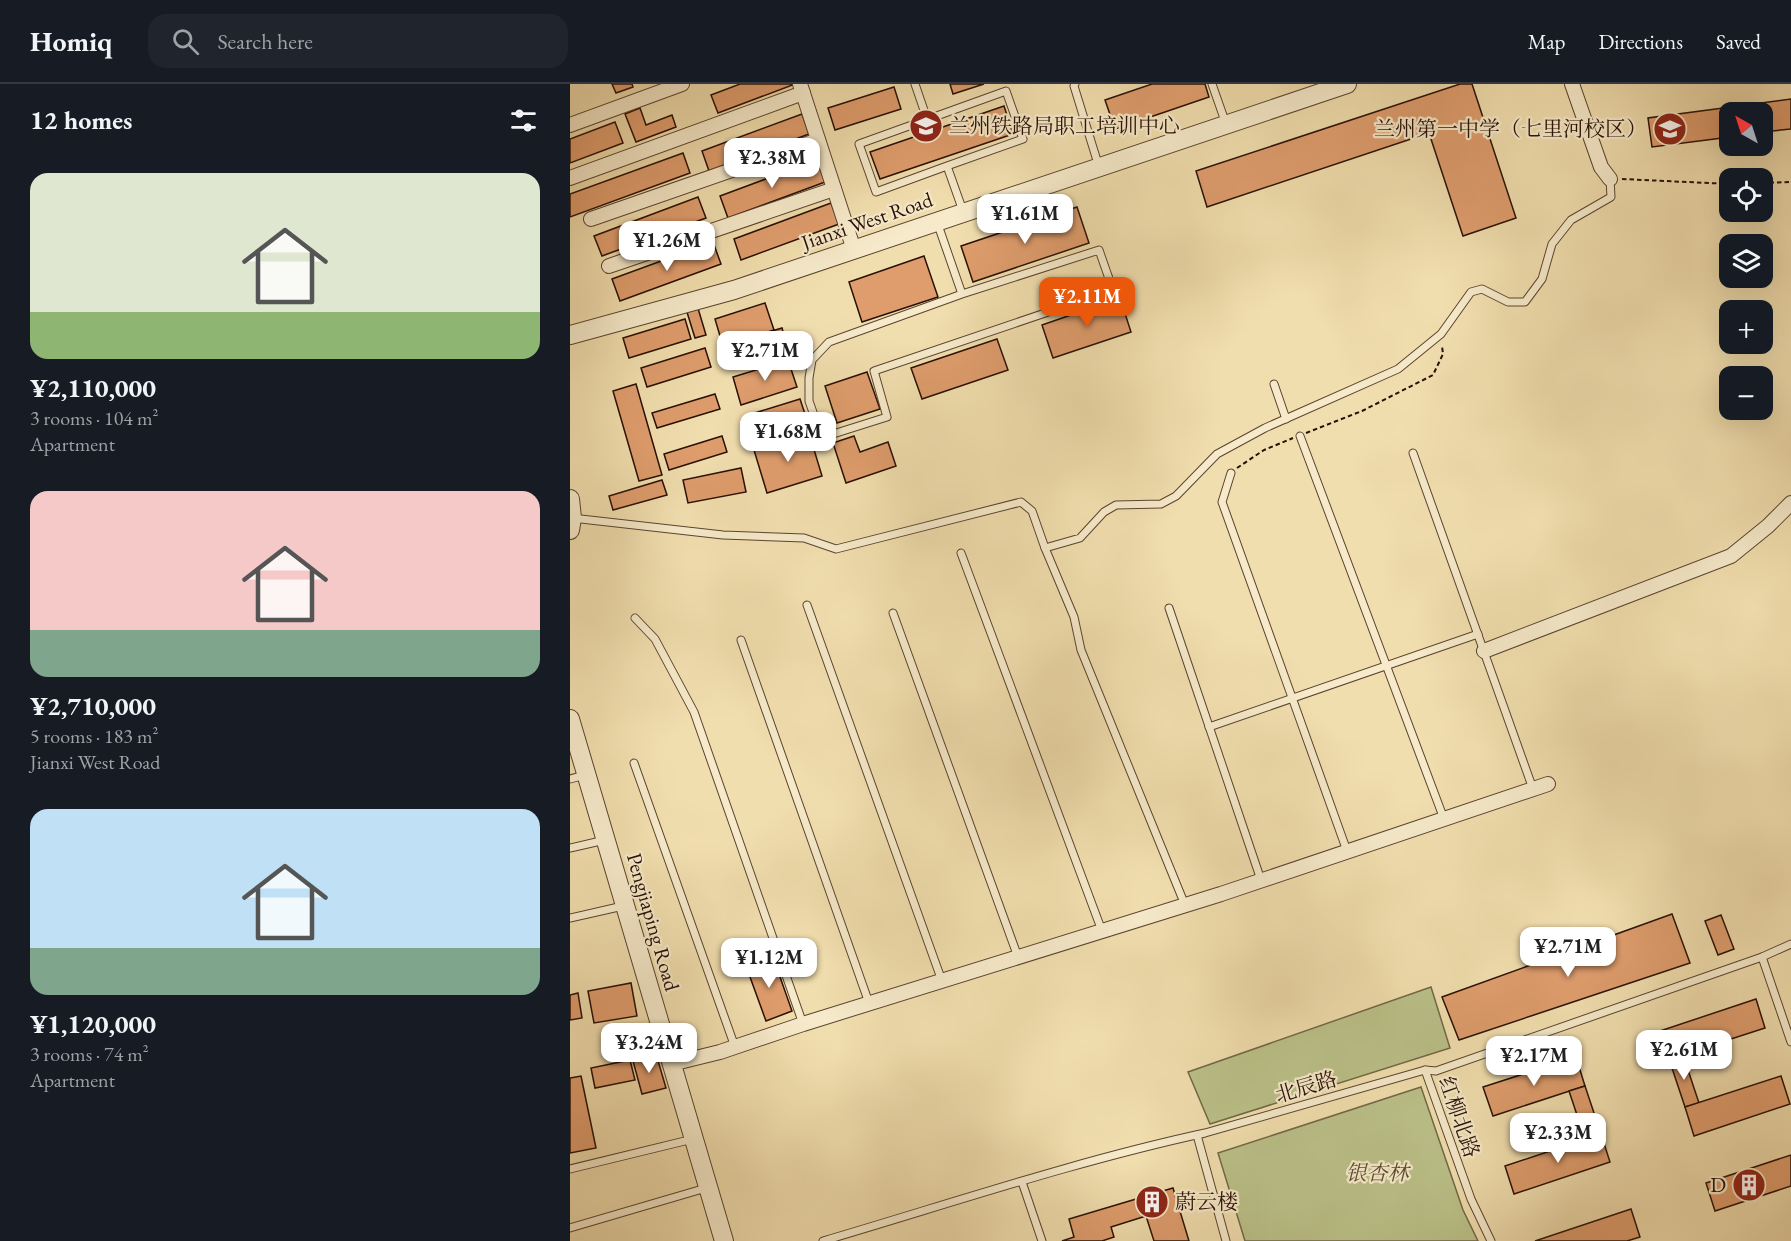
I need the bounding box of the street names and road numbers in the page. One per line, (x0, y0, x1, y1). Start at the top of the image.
street label: Jianxi West Road (796, 185, 936, 256)
street label: Pengjiaping Road (621, 850, 686, 994)
street label: 北辰路 (1272, 1065, 1340, 1108)
street label: 红柳北路 (1433, 1073, 1486, 1161)

